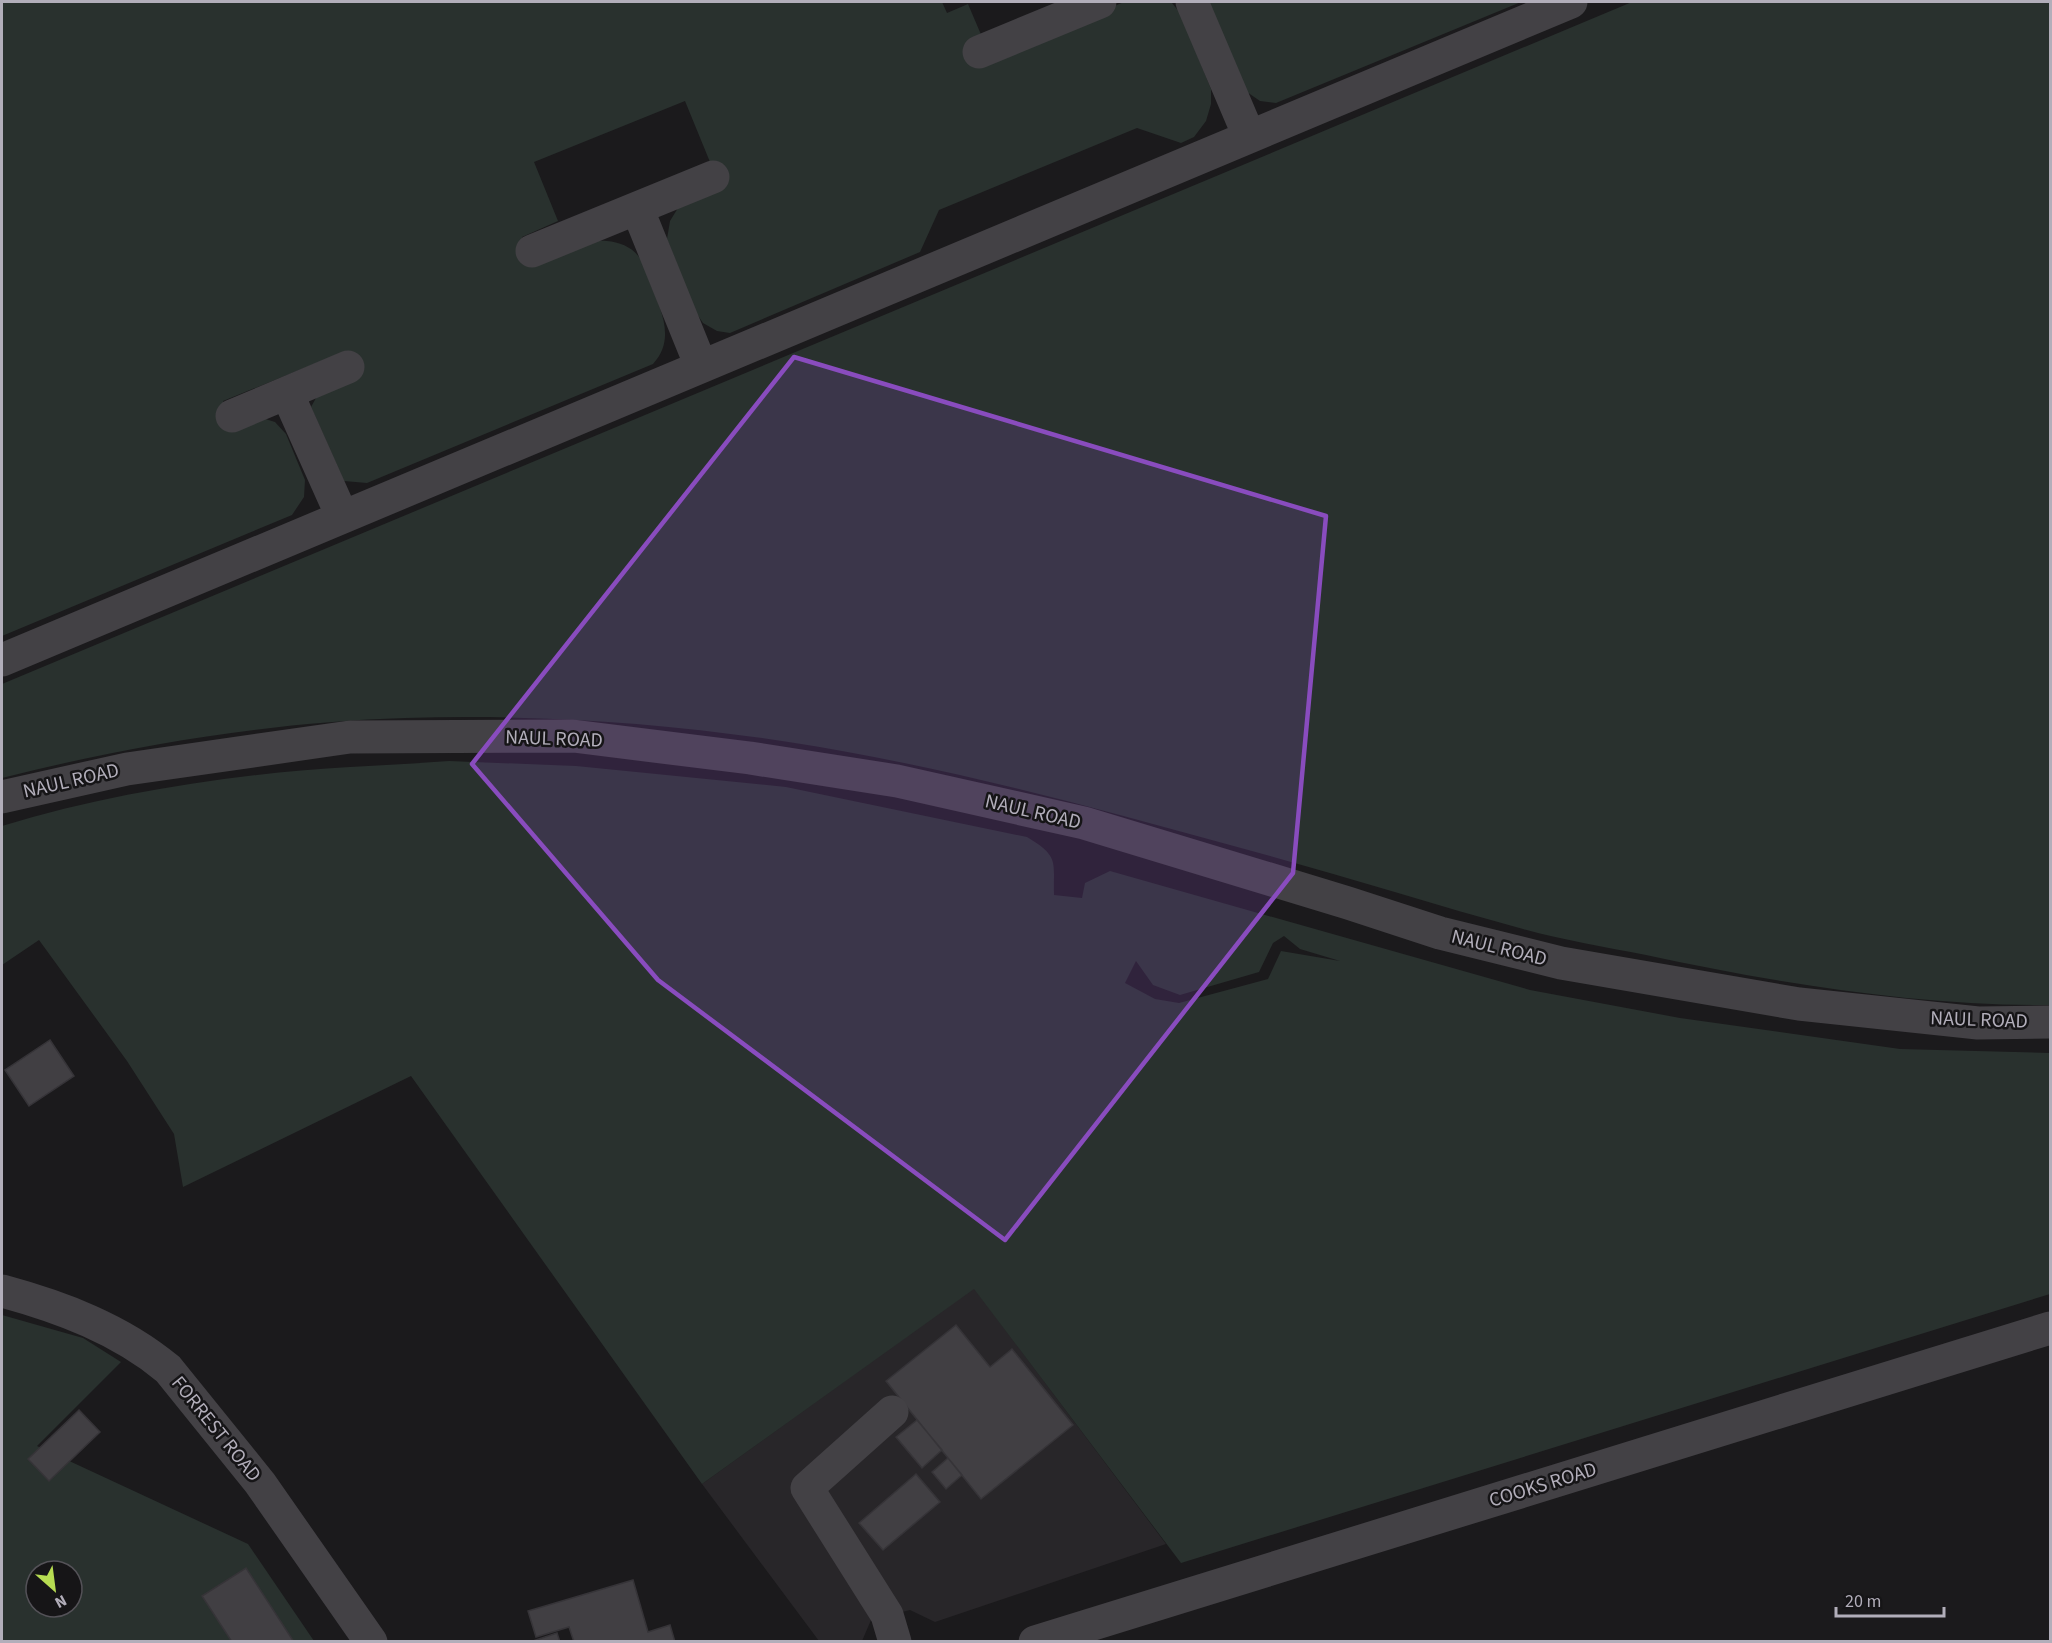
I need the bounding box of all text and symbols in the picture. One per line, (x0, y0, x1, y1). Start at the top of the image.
street label: NAUL ROAD (505, 723, 603, 755)
street label: NAUL ROAD (20, 756, 122, 806)
street label: NAUL ROAD (982, 787, 1084, 837)
street label: NAUL ROAD (1448, 923, 1550, 973)
street label: NAUL ROAD (1930, 1004, 2028, 1036)
street label: FORREST ROAD (165, 1370, 267, 1488)
street label: COOKS ROAD (1486, 1455, 1600, 1515)
north arrow (24, 1559, 84, 1619)
scale bar (1836, 1580, 1944, 1618)
text: N (51, 1589, 70, 1614)
text: 20 m (1845, 1589, 1881, 1614)

